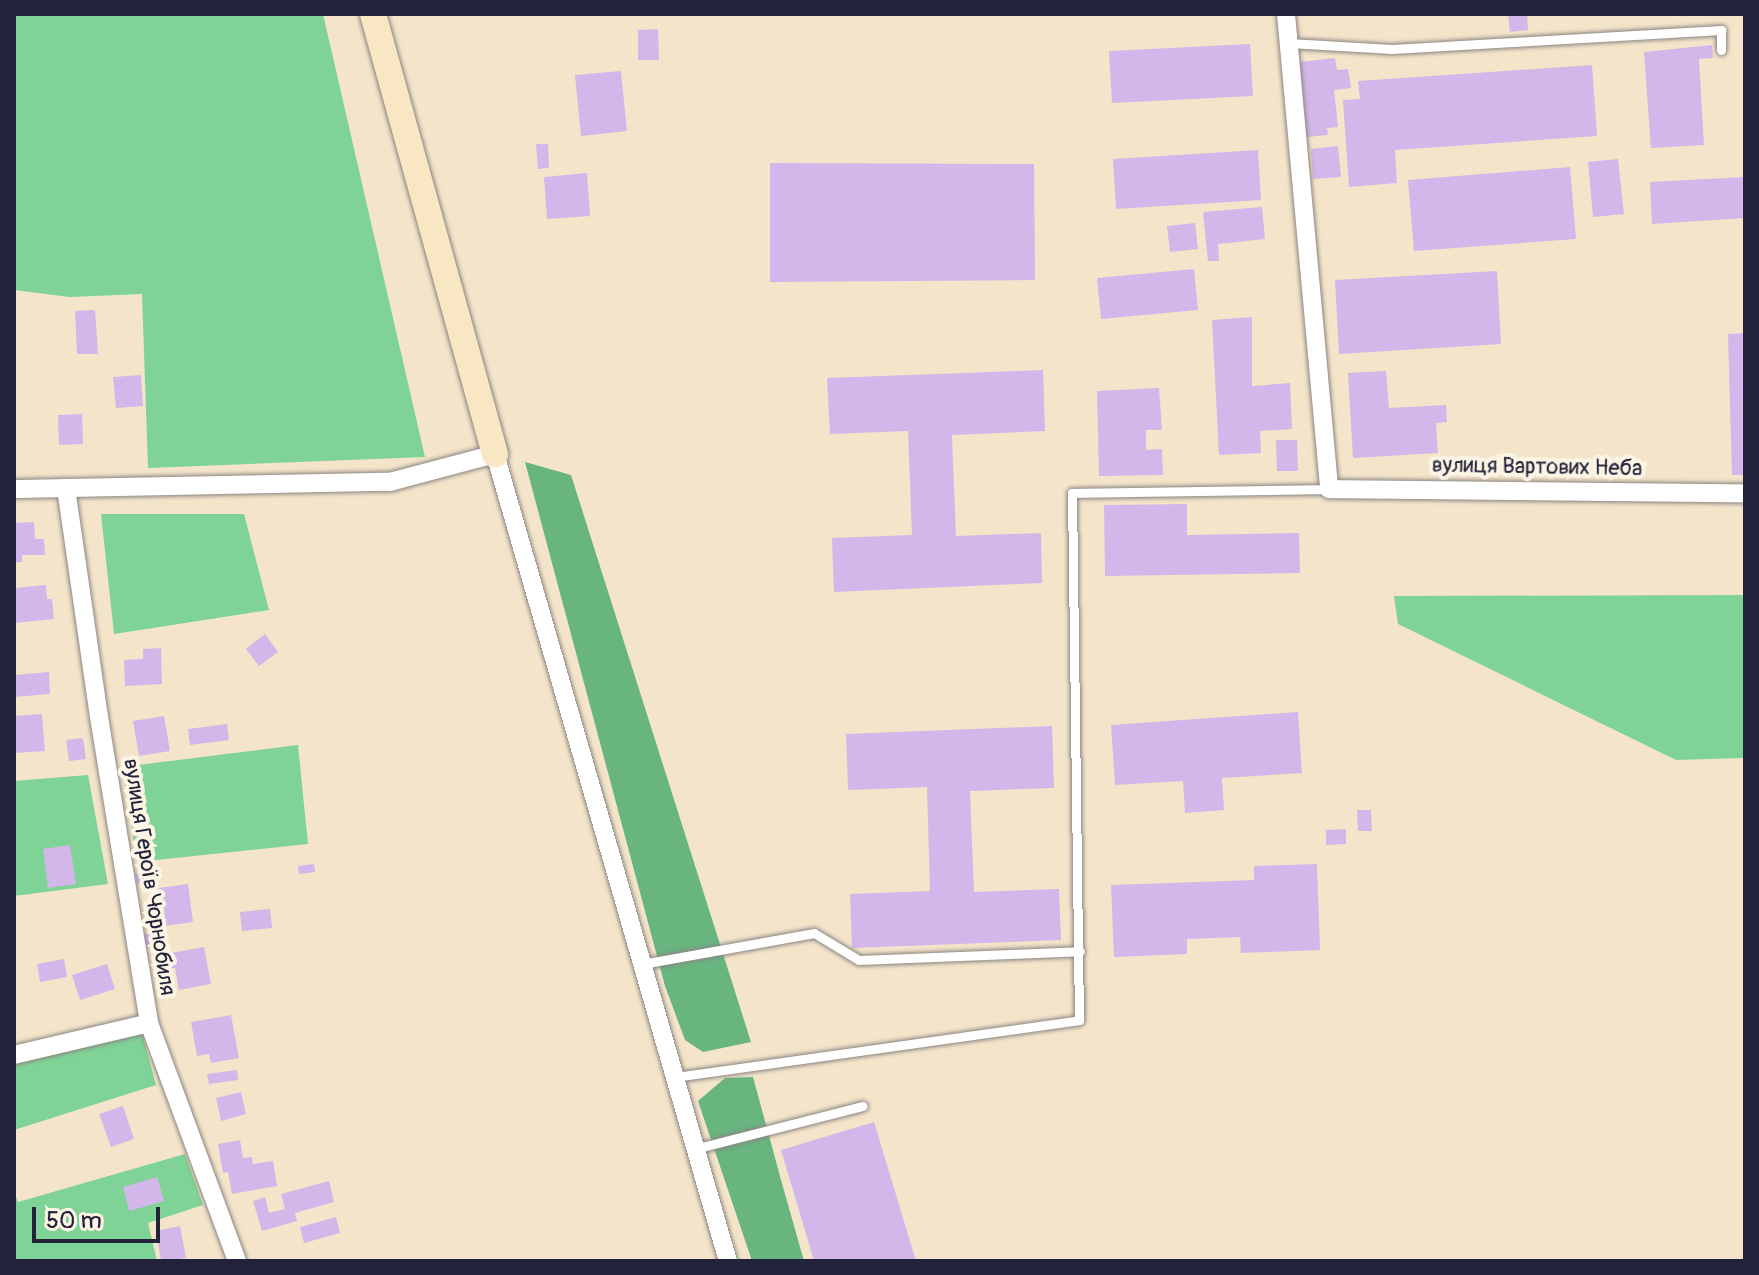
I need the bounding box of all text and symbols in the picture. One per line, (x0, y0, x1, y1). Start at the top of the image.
street label: вулиця Вартових Неба (1432, 452, 1642, 482)
street label: вулиця Героїв Чорнобиля (117, 757, 181, 997)
scale bar (36, 1191, 164, 1241)
text: 50 m (46, 1206, 102, 1235)

